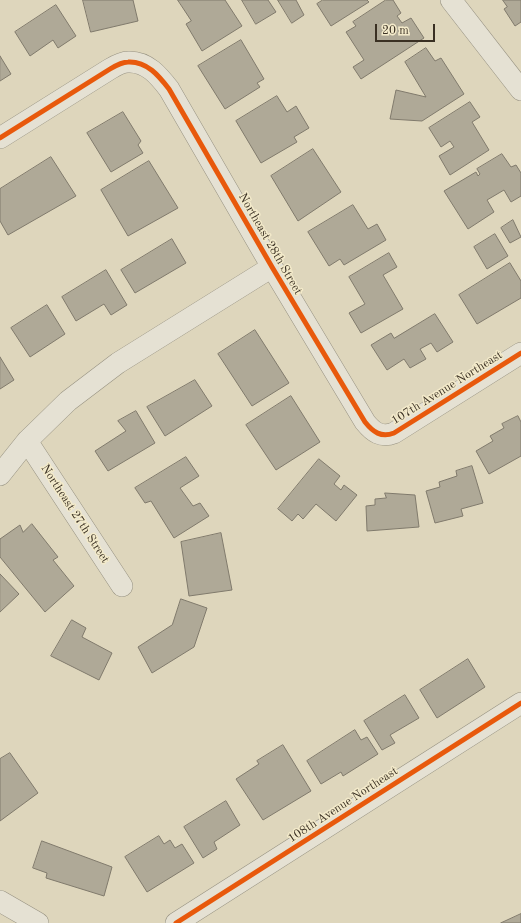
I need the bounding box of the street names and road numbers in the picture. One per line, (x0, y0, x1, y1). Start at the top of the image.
street label: Northeast 28th Street (235, 191, 305, 297)
street label: 107th Avenue Northeast (389, 348, 505, 428)
street label: Northeast 27th Street (38, 462, 112, 566)
street label: 108th Avenue Northeast (285, 764, 401, 846)

